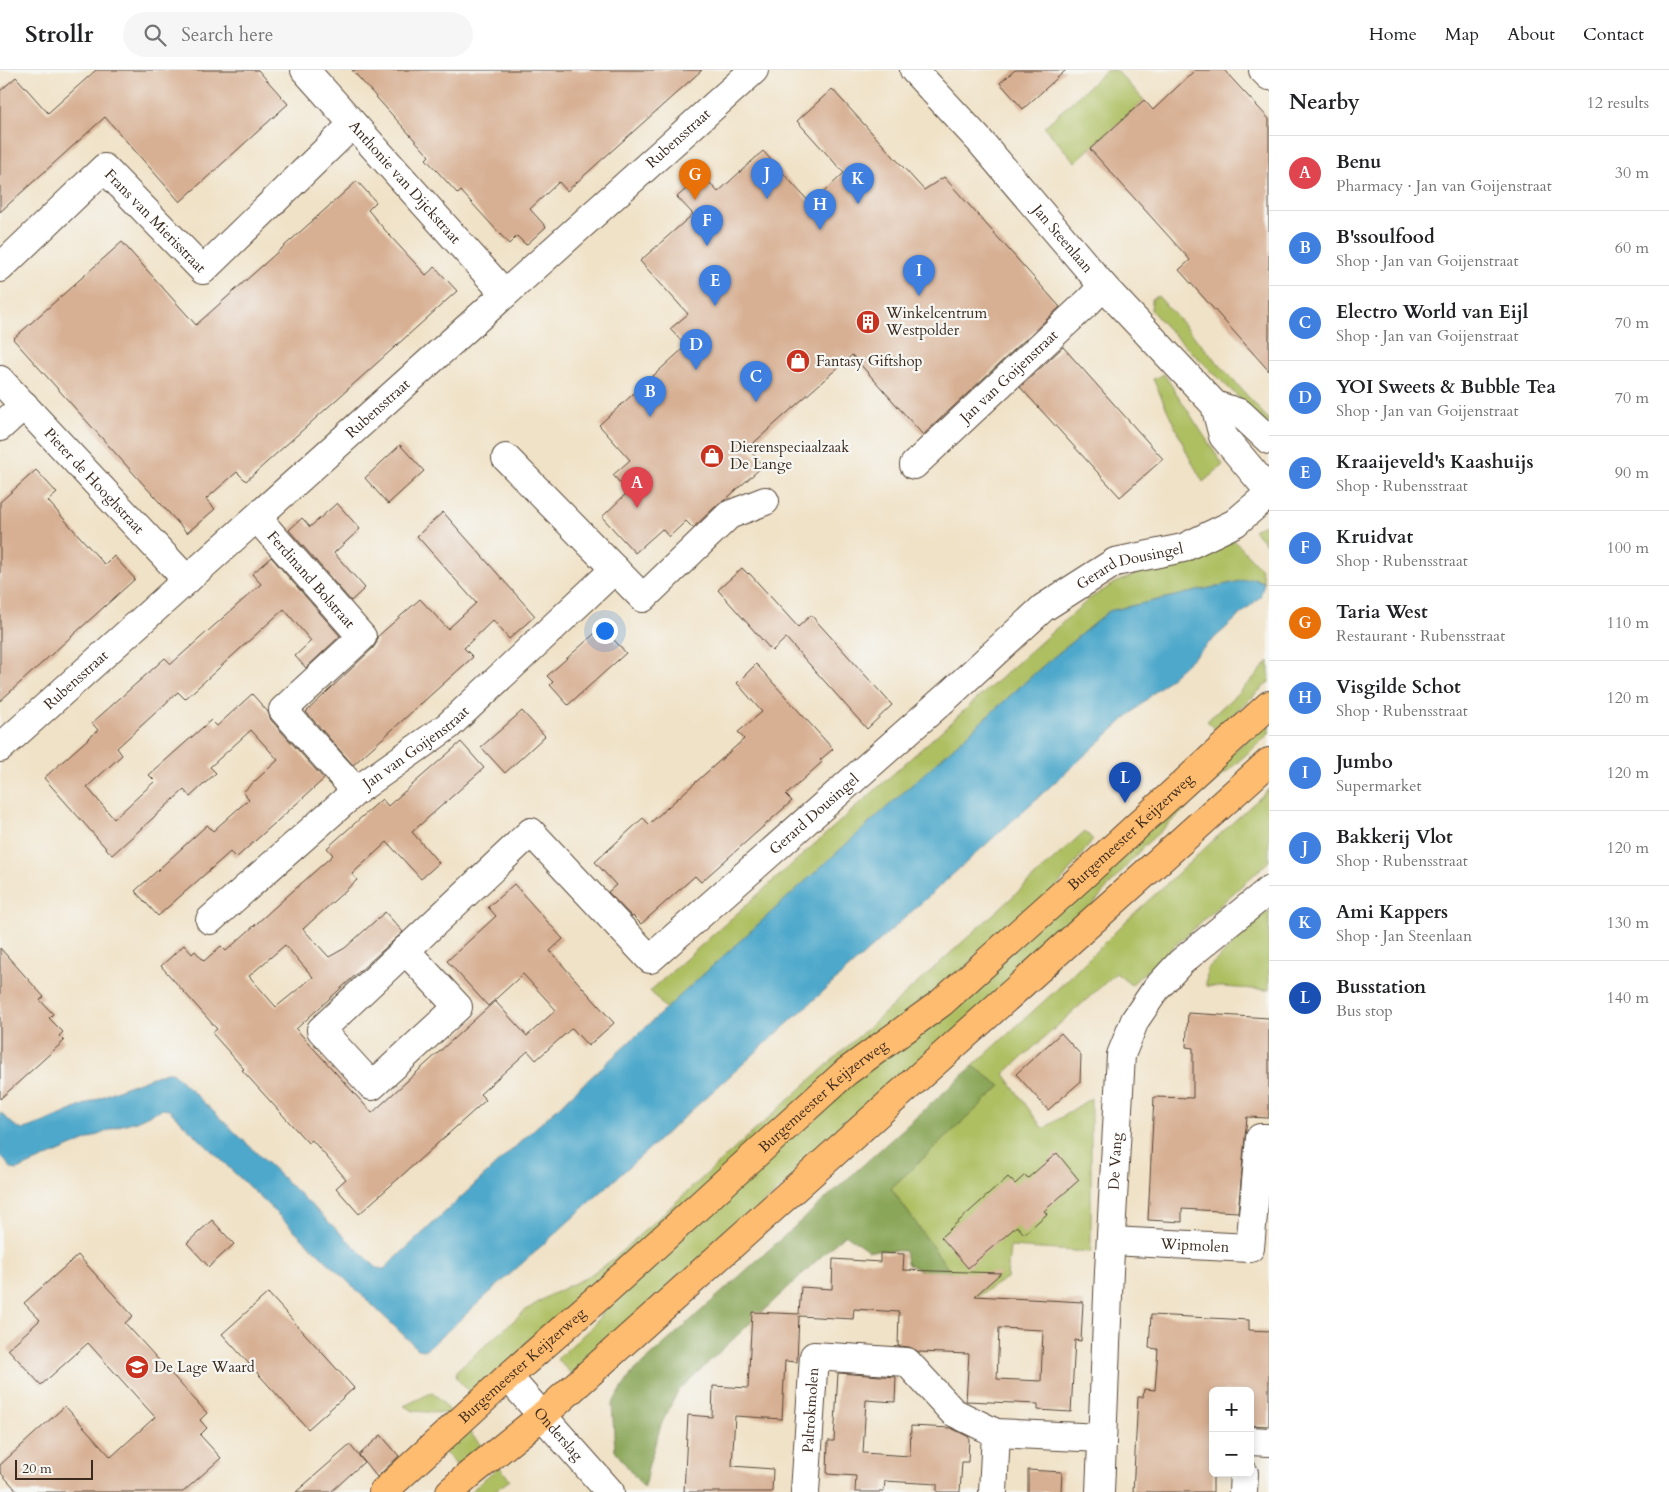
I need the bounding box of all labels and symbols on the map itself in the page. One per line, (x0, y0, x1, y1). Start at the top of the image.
street label: Rubensstraat (642, 104, 715, 172)
street label: Anthonie van Dijckstraat (344, 116, 465, 248)
pin: J (751, 158, 783, 199)
pin: G (679, 159, 711, 200)
pin: K (842, 163, 874, 204)
street label: Frans van Mierisstraat (100, 165, 211, 277)
pin: H (804, 189, 836, 230)
street label: Jan Steenlaan (1027, 199, 1098, 277)
pin: F (691, 205, 723, 246)
pin: I (903, 255, 935, 296)
pin: E (699, 265, 731, 306)
place label: Winkelcentrum Westpolder (885, 303, 988, 340)
building icon: Winkelcentrum Westpolder (855, 309, 881, 335)
street label: Jan van Goijenstraat (954, 325, 1062, 428)
pin: D (680, 329, 712, 370)
shop icon: Fantasy Giftshop (785, 348, 811, 374)
place label: Fantasy Giftshop (816, 351, 923, 371)
pin: C (740, 361, 772, 402)
street label: Rubensstraat (341, 374, 414, 443)
pin: B (634, 376, 666, 417)
street label: Pieter de Hooghstraat (40, 423, 149, 538)
place label: Dierenspeciaalzaak De Lange (730, 437, 849, 474)
shop icon: Dierenspeciaalzaak De Lange (699, 443, 725, 469)
pin: A (621, 467, 653, 508)
street label: Ferdinand Bolstraat (263, 526, 360, 633)
street label: Gerard Dousingel (1072, 538, 1185, 594)
your location (592, 618, 618, 644)
street label: Rubensstraat (39, 645, 112, 714)
street label: Jan van Goijenstraat (357, 701, 473, 794)
pin: L (1109, 762, 1141, 803)
street label: Gerard Dousingel (765, 769, 863, 859)
street label: Burgemeester Keijzerweg (1063, 769, 1198, 895)
street label: Burgemeester Keijzerweg (754, 1035, 892, 1157)
street label: De Vang (1104, 1132, 1127, 1191)
street label: Wipmolen (1159, 1233, 1230, 1257)
street label: Burgemeester Keijzerweg (454, 1303, 590, 1428)
school or university icon: De Lage Waard (124, 1354, 150, 1380)
place label: De Lage Waard (154, 1357, 255, 1377)
street label: Paltrokmolen (798, 1366, 823, 1454)
street label: Onderslag (529, 1403, 588, 1465)
scale bar (15, 1457, 92, 1480)

